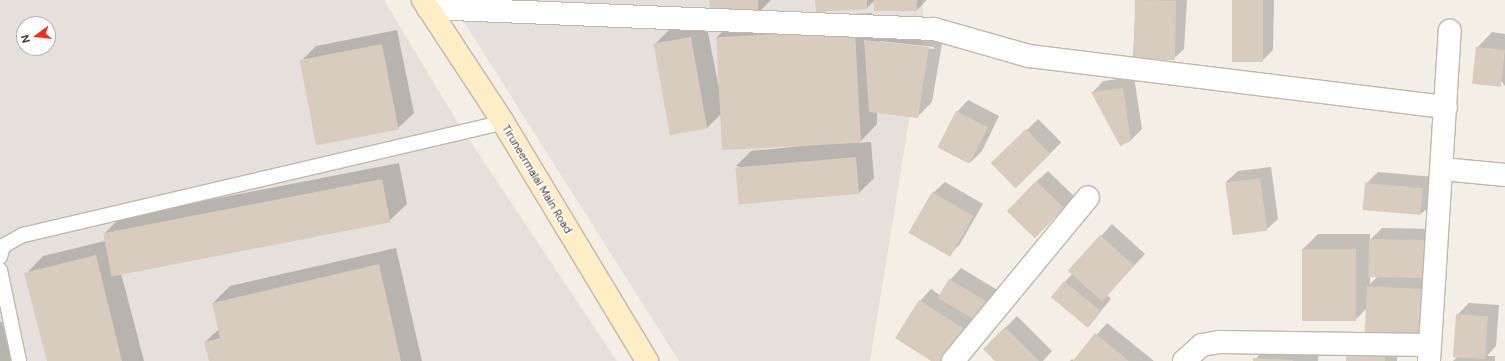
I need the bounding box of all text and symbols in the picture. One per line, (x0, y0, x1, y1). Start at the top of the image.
north arrow (16, 16, 56, 56)
text: N (18, 33, 33, 45)
street label: Tiruneermalai Main Road (499, 122, 575, 236)

